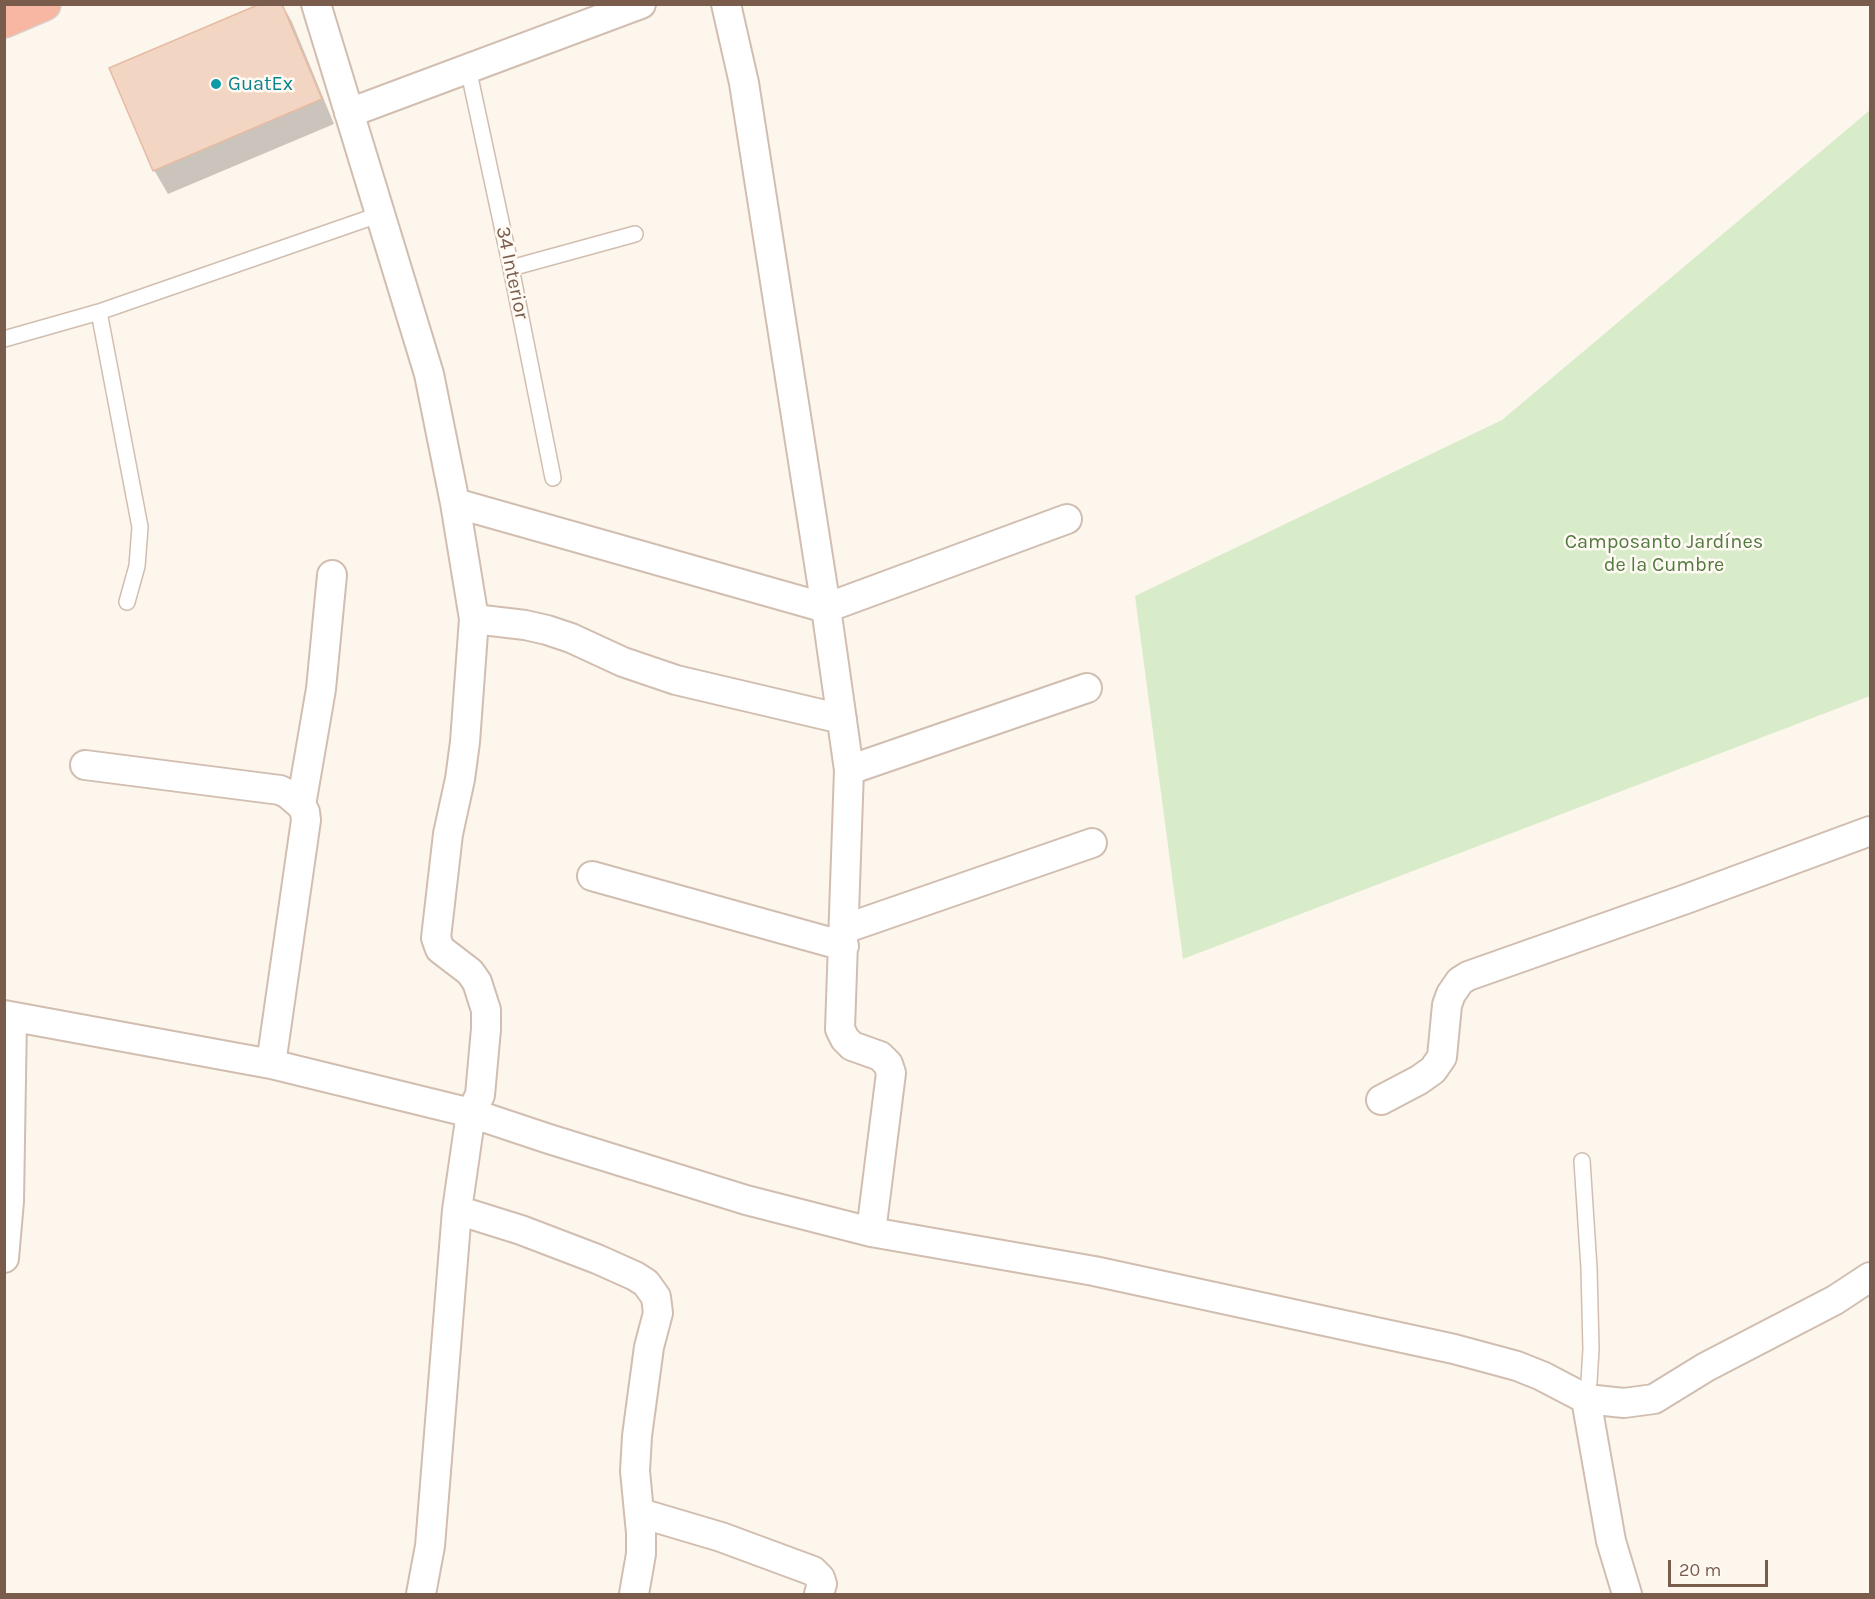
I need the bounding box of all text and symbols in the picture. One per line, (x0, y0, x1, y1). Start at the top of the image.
place label: GuatEx (228, 72, 293, 96)
marker: GuatEx (209, 77, 223, 91)
street label: 34 Interior (490, 224, 534, 322)
park label: Camposanto Jardínes de la Cumbre (1565, 530, 1763, 577)
scale bar (1671, 1548, 1772, 1586)
text: 20 m (1679, 1559, 1721, 1581)

